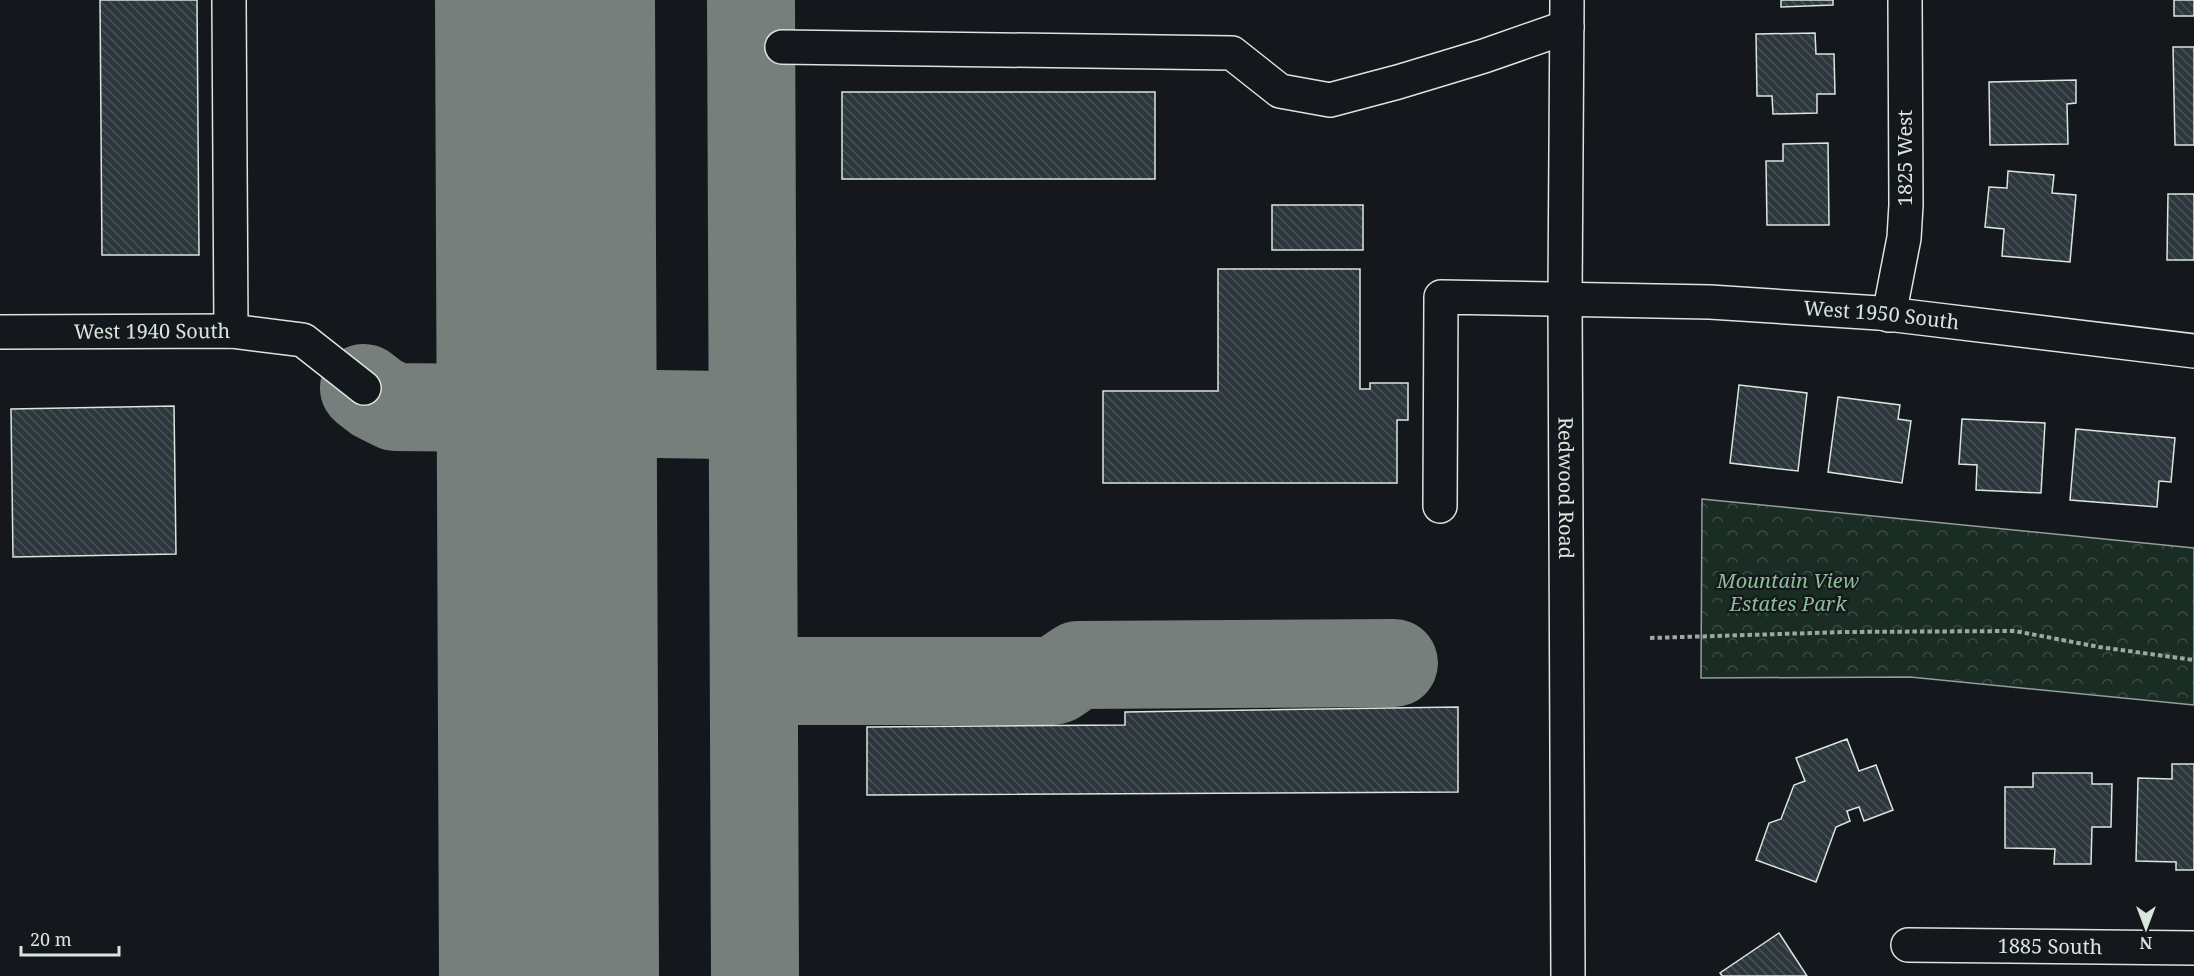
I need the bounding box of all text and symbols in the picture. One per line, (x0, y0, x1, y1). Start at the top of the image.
street label: 1825 West (1891, 110, 1918, 206)
street label: West 1950 South (1803, 294, 1961, 336)
street label: West 1940 South (74, 317, 231, 345)
street label: Redwood Road (1553, 417, 1580, 559)
park label: Mountain View Estates Park (1716, 567, 1859, 617)
north arrow (2116, 898, 2176, 958)
scale bar (21, 919, 118, 957)
text: 20 m (30, 927, 72, 951)
street label: 1885 South (1997, 932, 2103, 960)
text: N (2139, 932, 2152, 954)

